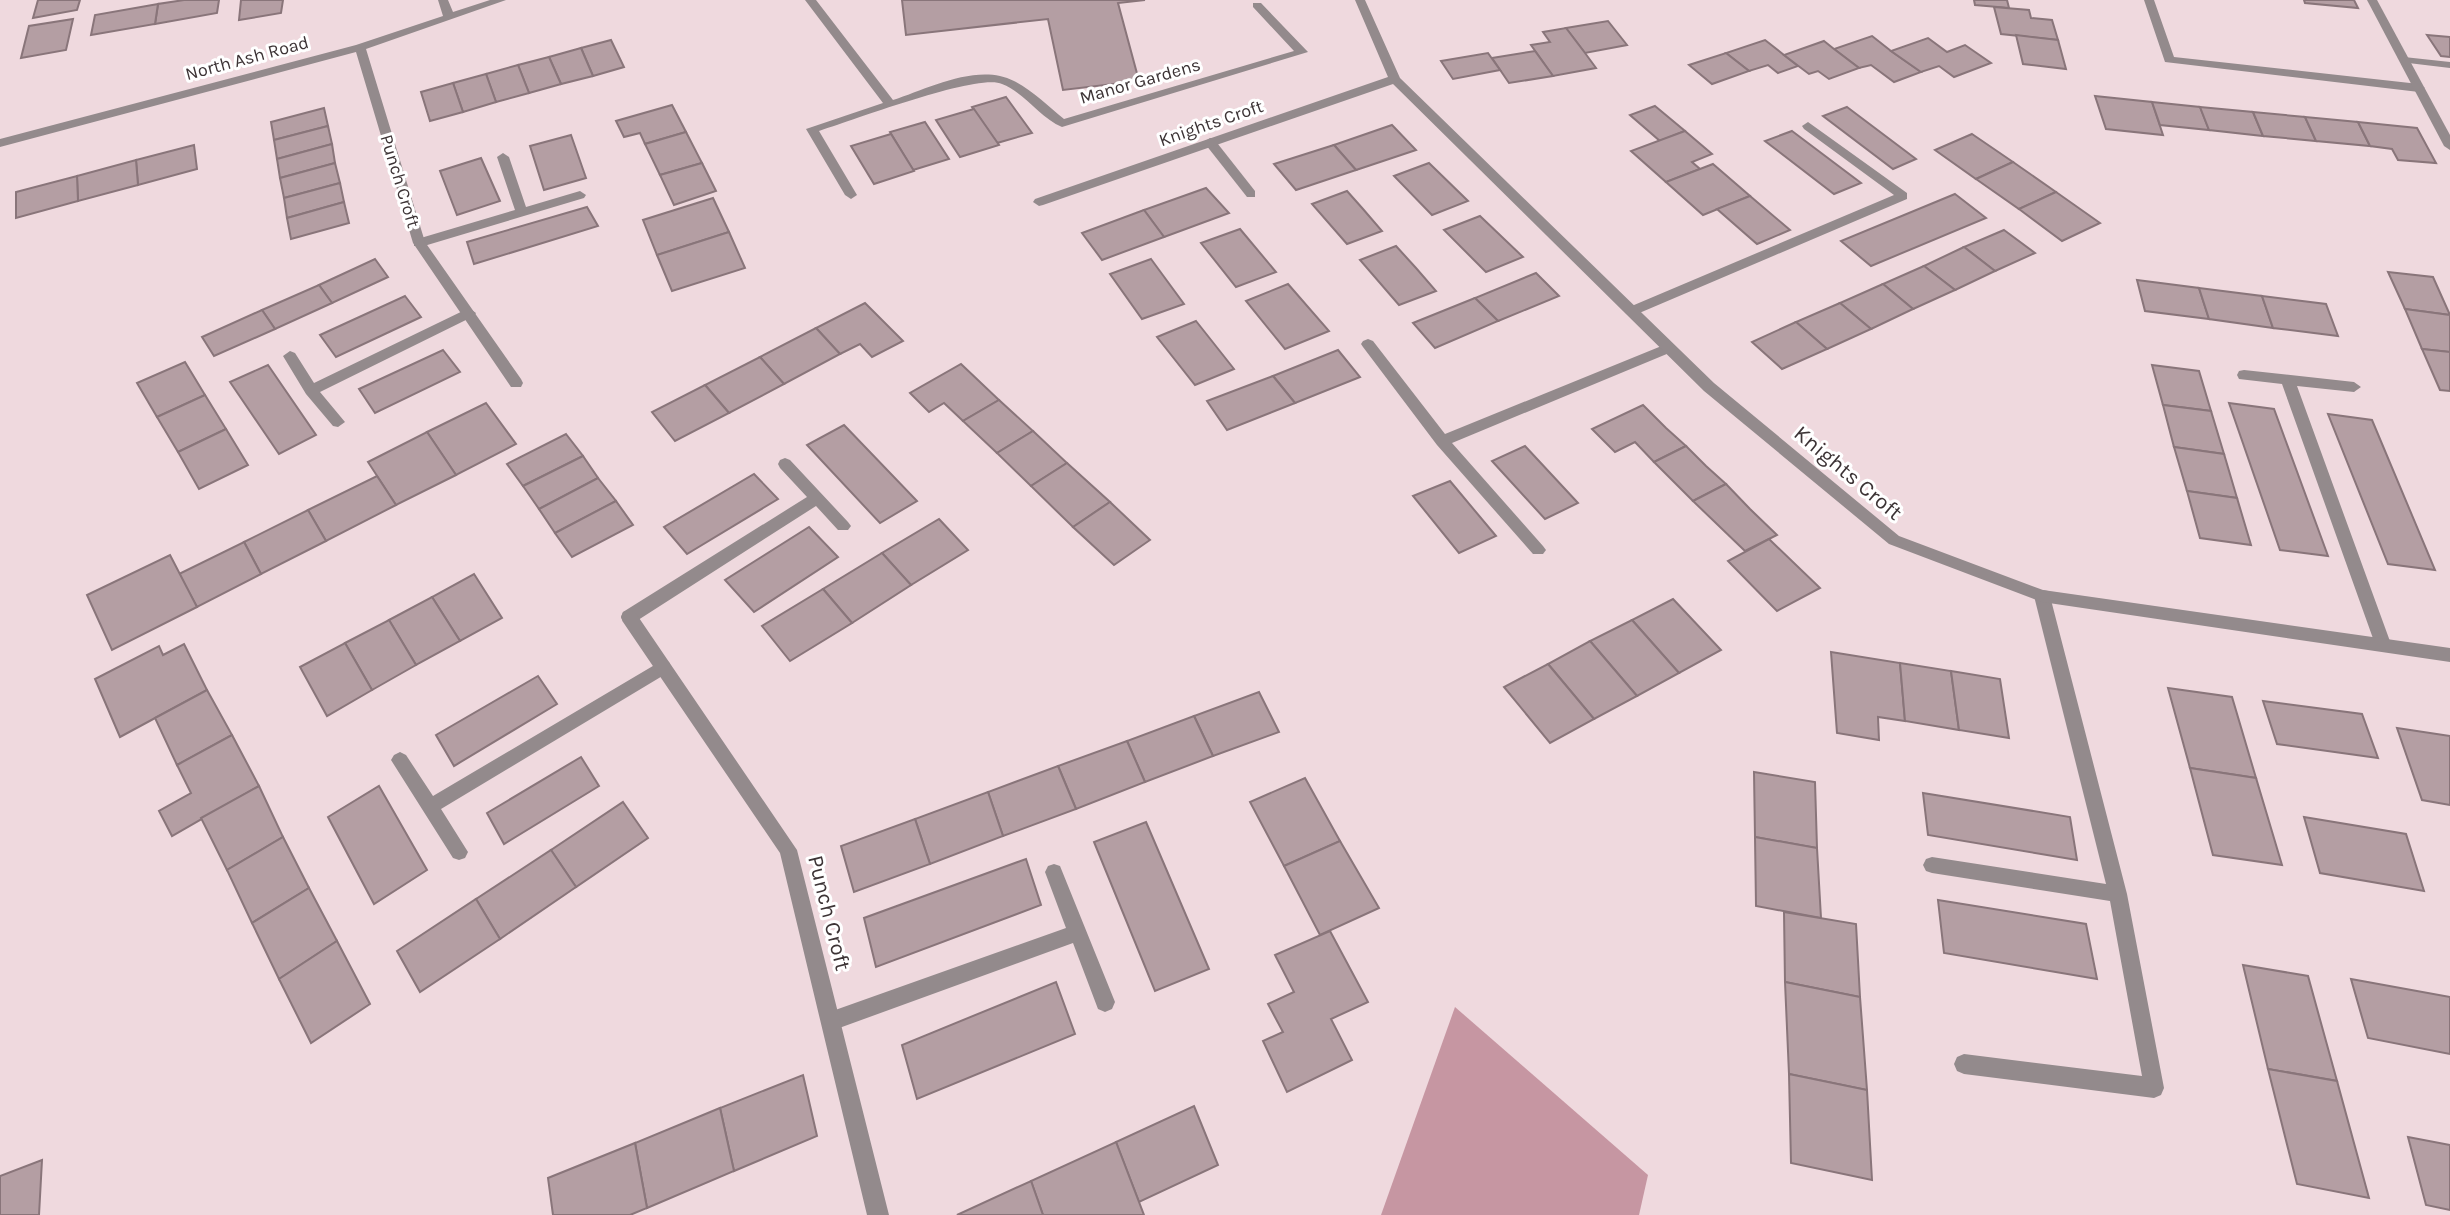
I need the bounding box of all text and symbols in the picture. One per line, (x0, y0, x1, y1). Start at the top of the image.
street label: North Ash Road (183, 31, 311, 85)
street label: Manor Gardens (1077, 53, 1203, 109)
street label: Knights Croft (1156, 95, 1266, 151)
street label: Punch Croft (375, 132, 425, 231)
street label: Knights Croft (1789, 420, 1907, 526)
street label: Punch Croft (802, 853, 856, 973)

